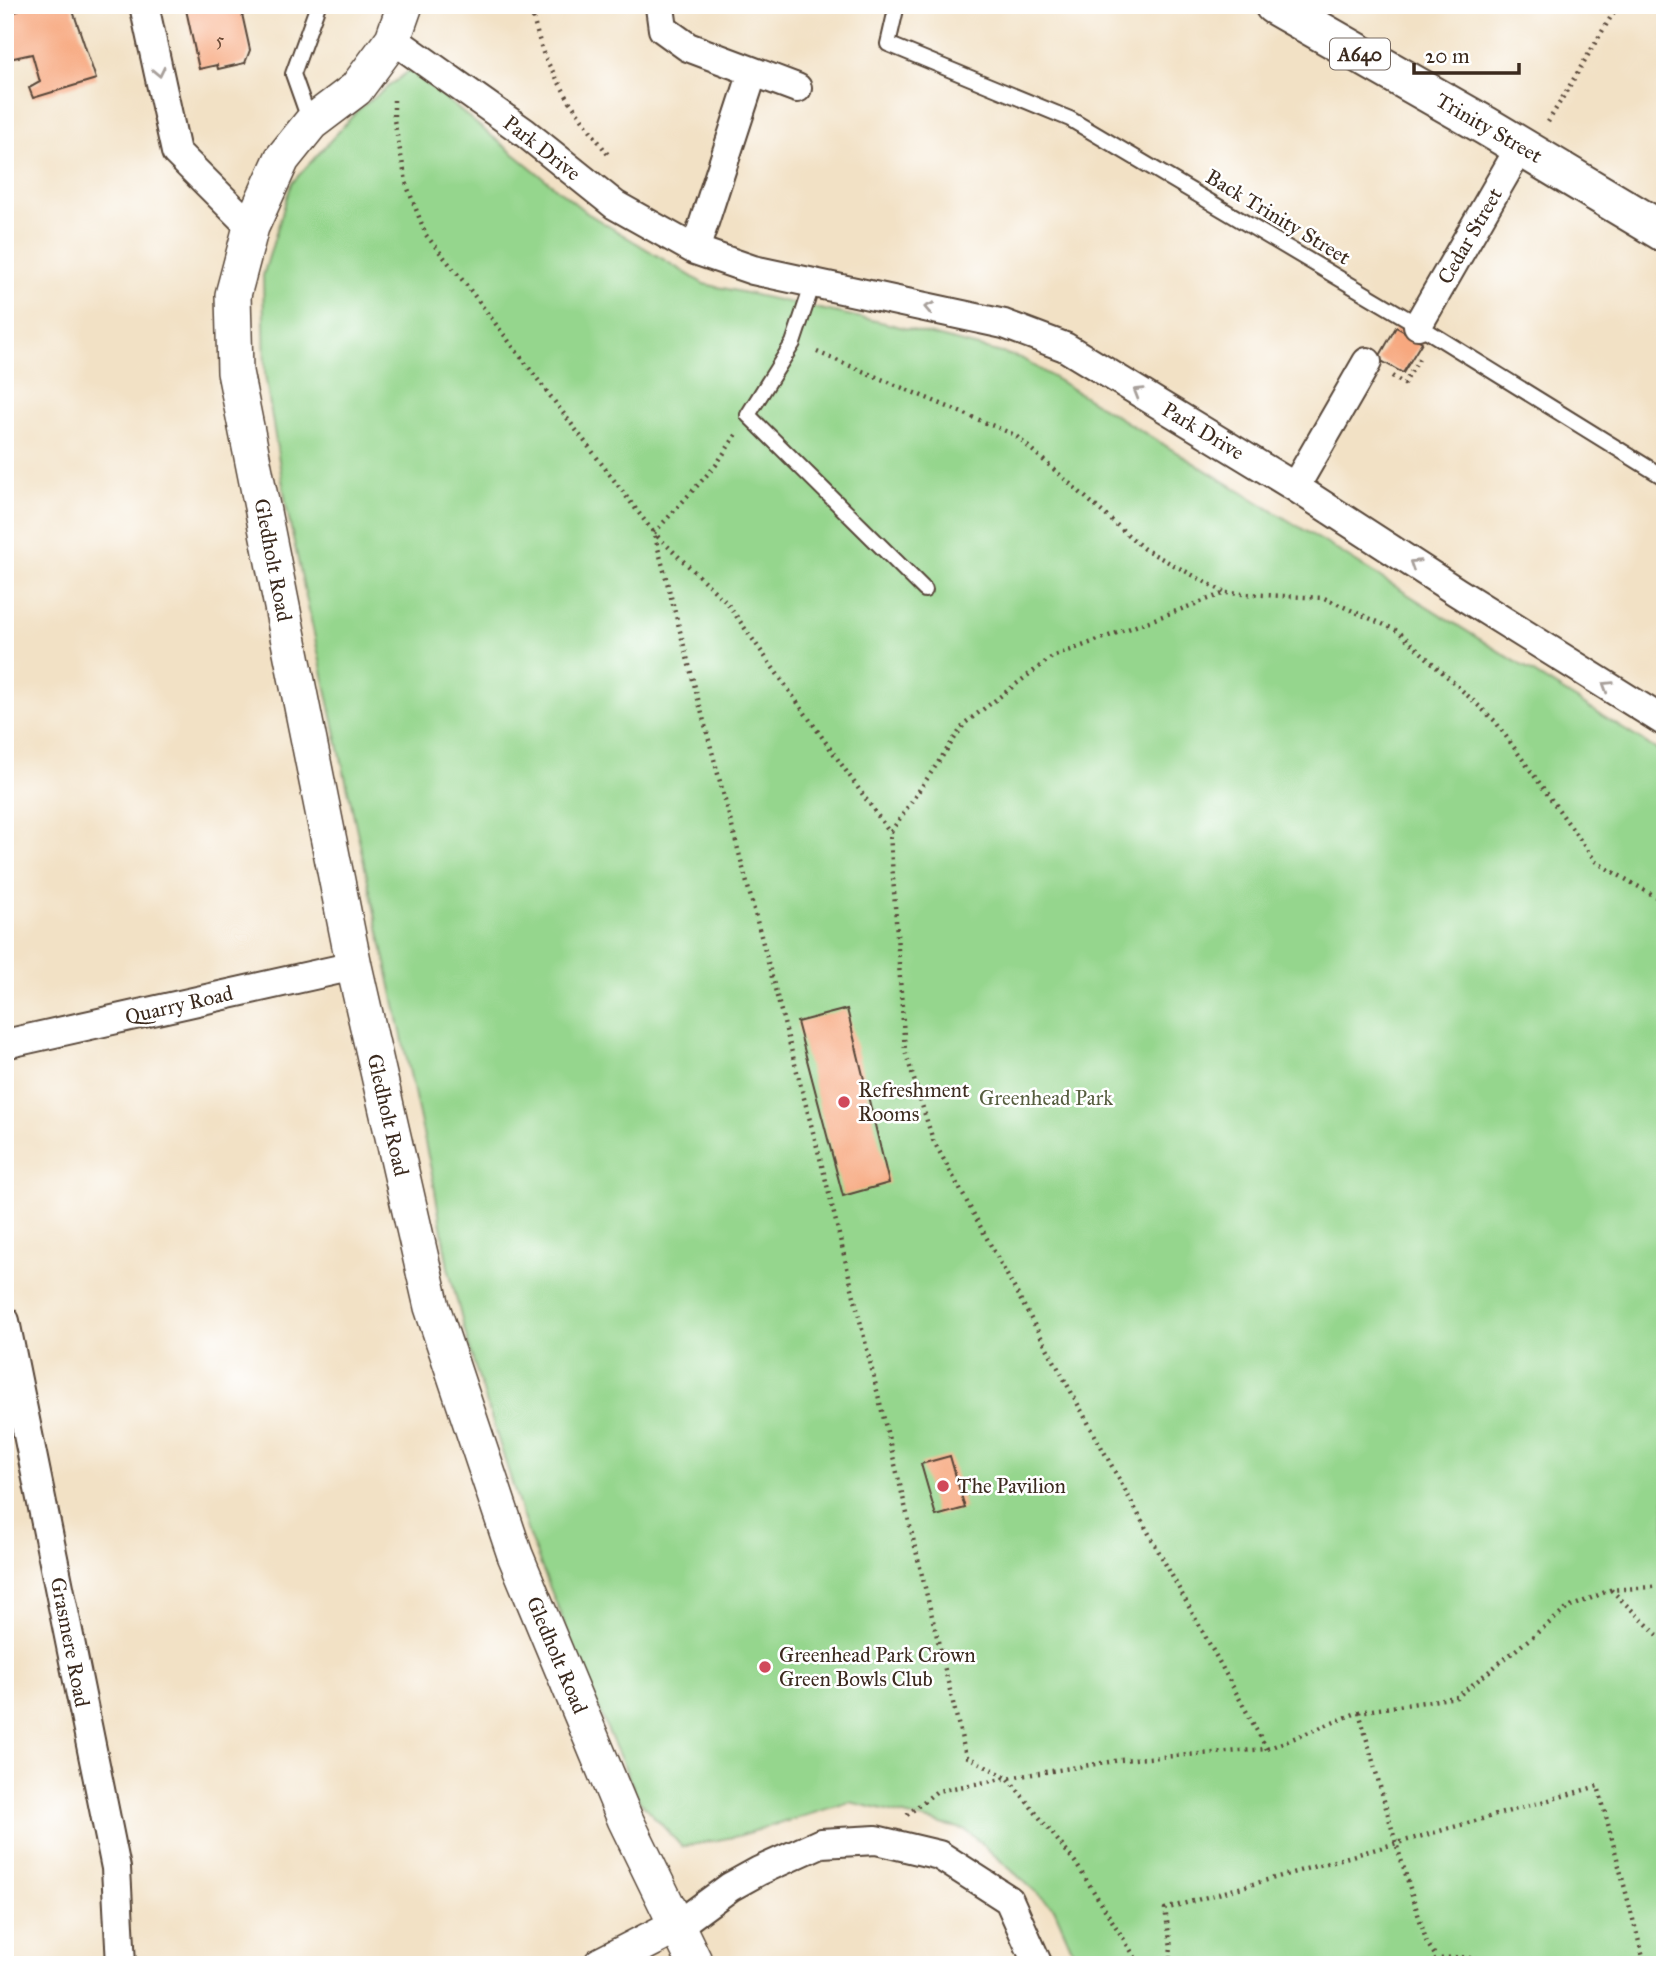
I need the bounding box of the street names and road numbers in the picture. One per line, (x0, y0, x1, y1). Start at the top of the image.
road number: A640 (1330, 38, 1390, 70)
street label: Trinity Street (1431, 87, 1547, 169)
street label: Park Drive (498, 110, 586, 186)
street label: Back Trinity Street (1201, 164, 1356, 271)
street label: Cedar Street (1432, 183, 1508, 289)
street label: Park Drive (1157, 396, 1249, 466)
street label: Gledholt Road (248, 496, 298, 624)
street label: Quarry Road (123, 980, 236, 1030)
street label: Gledholt Road (361, 1051, 415, 1179)
street label: Grasmere Road (45, 1575, 95, 1710)
street label: Gledholt Road (521, 1592, 594, 1718)

